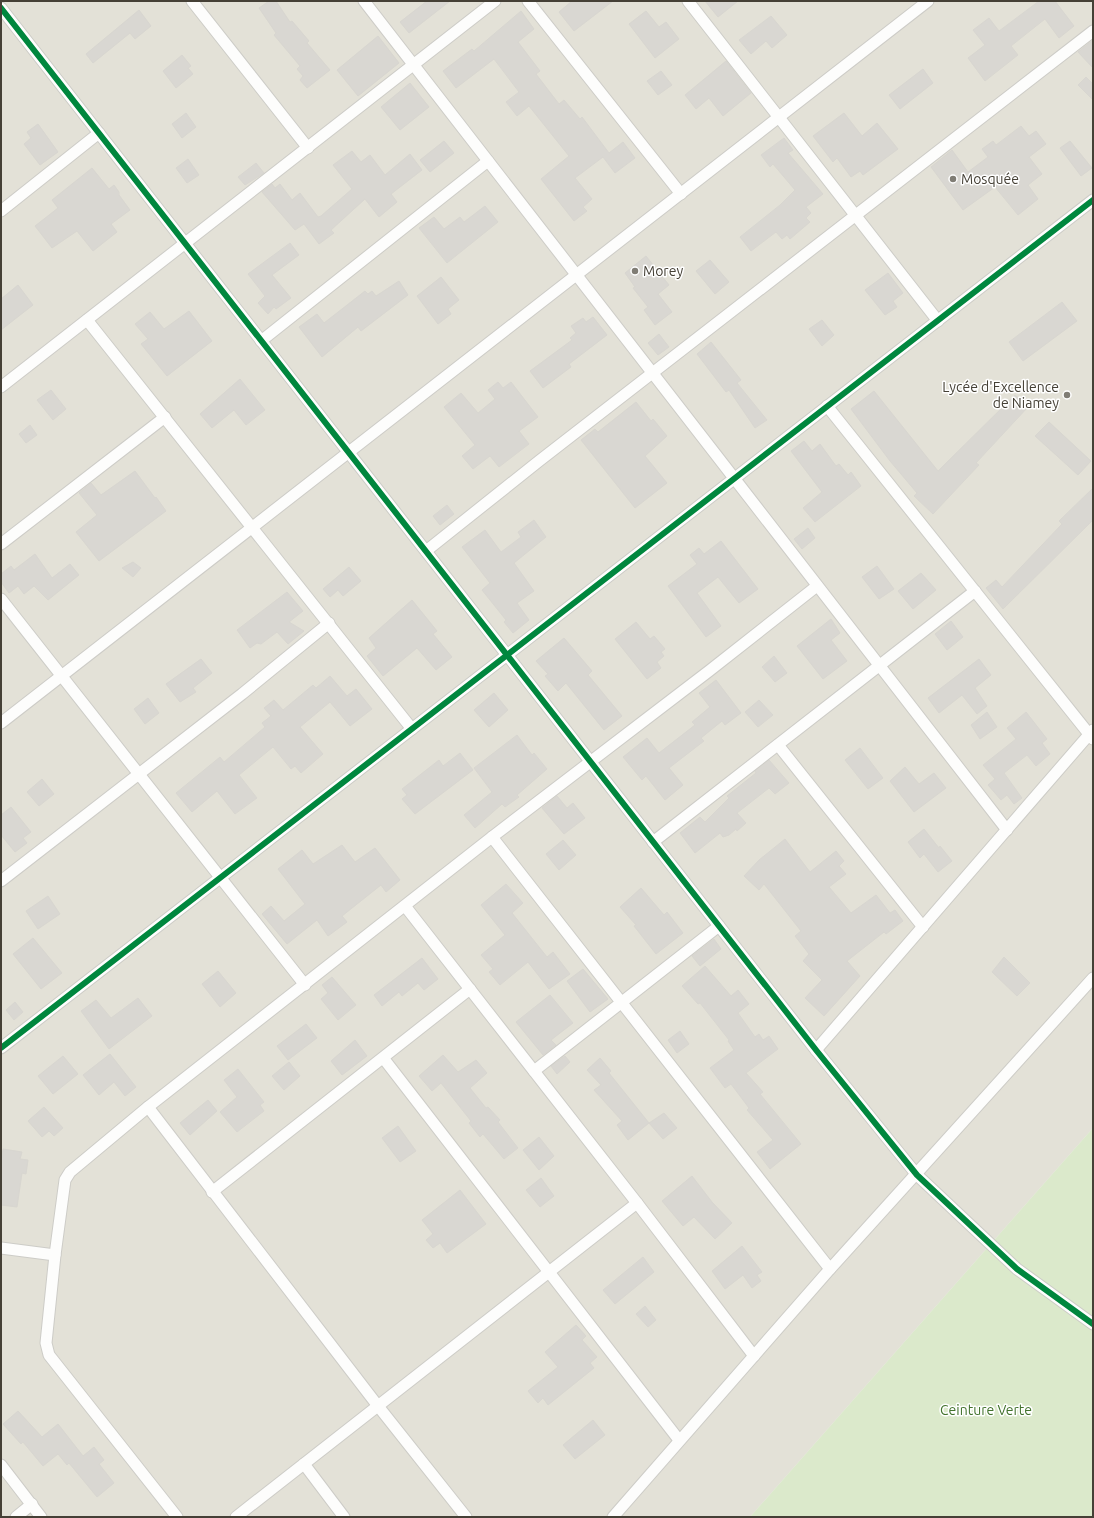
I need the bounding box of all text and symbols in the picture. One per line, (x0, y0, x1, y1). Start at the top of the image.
place label: Mosquée (961, 171, 1019, 187)
marker: Mosquée (948, 174, 958, 184)
place label: Morey (643, 263, 683, 279)
marker: Morey (630, 266, 640, 276)
place label: Lycée d'Excellence de Niamey (942, 379, 1059, 411)
marker: Lycée d'Excellence de Niamey (1062, 390, 1072, 400)
park label: Ceinture Verte (940, 1402, 1032, 1418)

